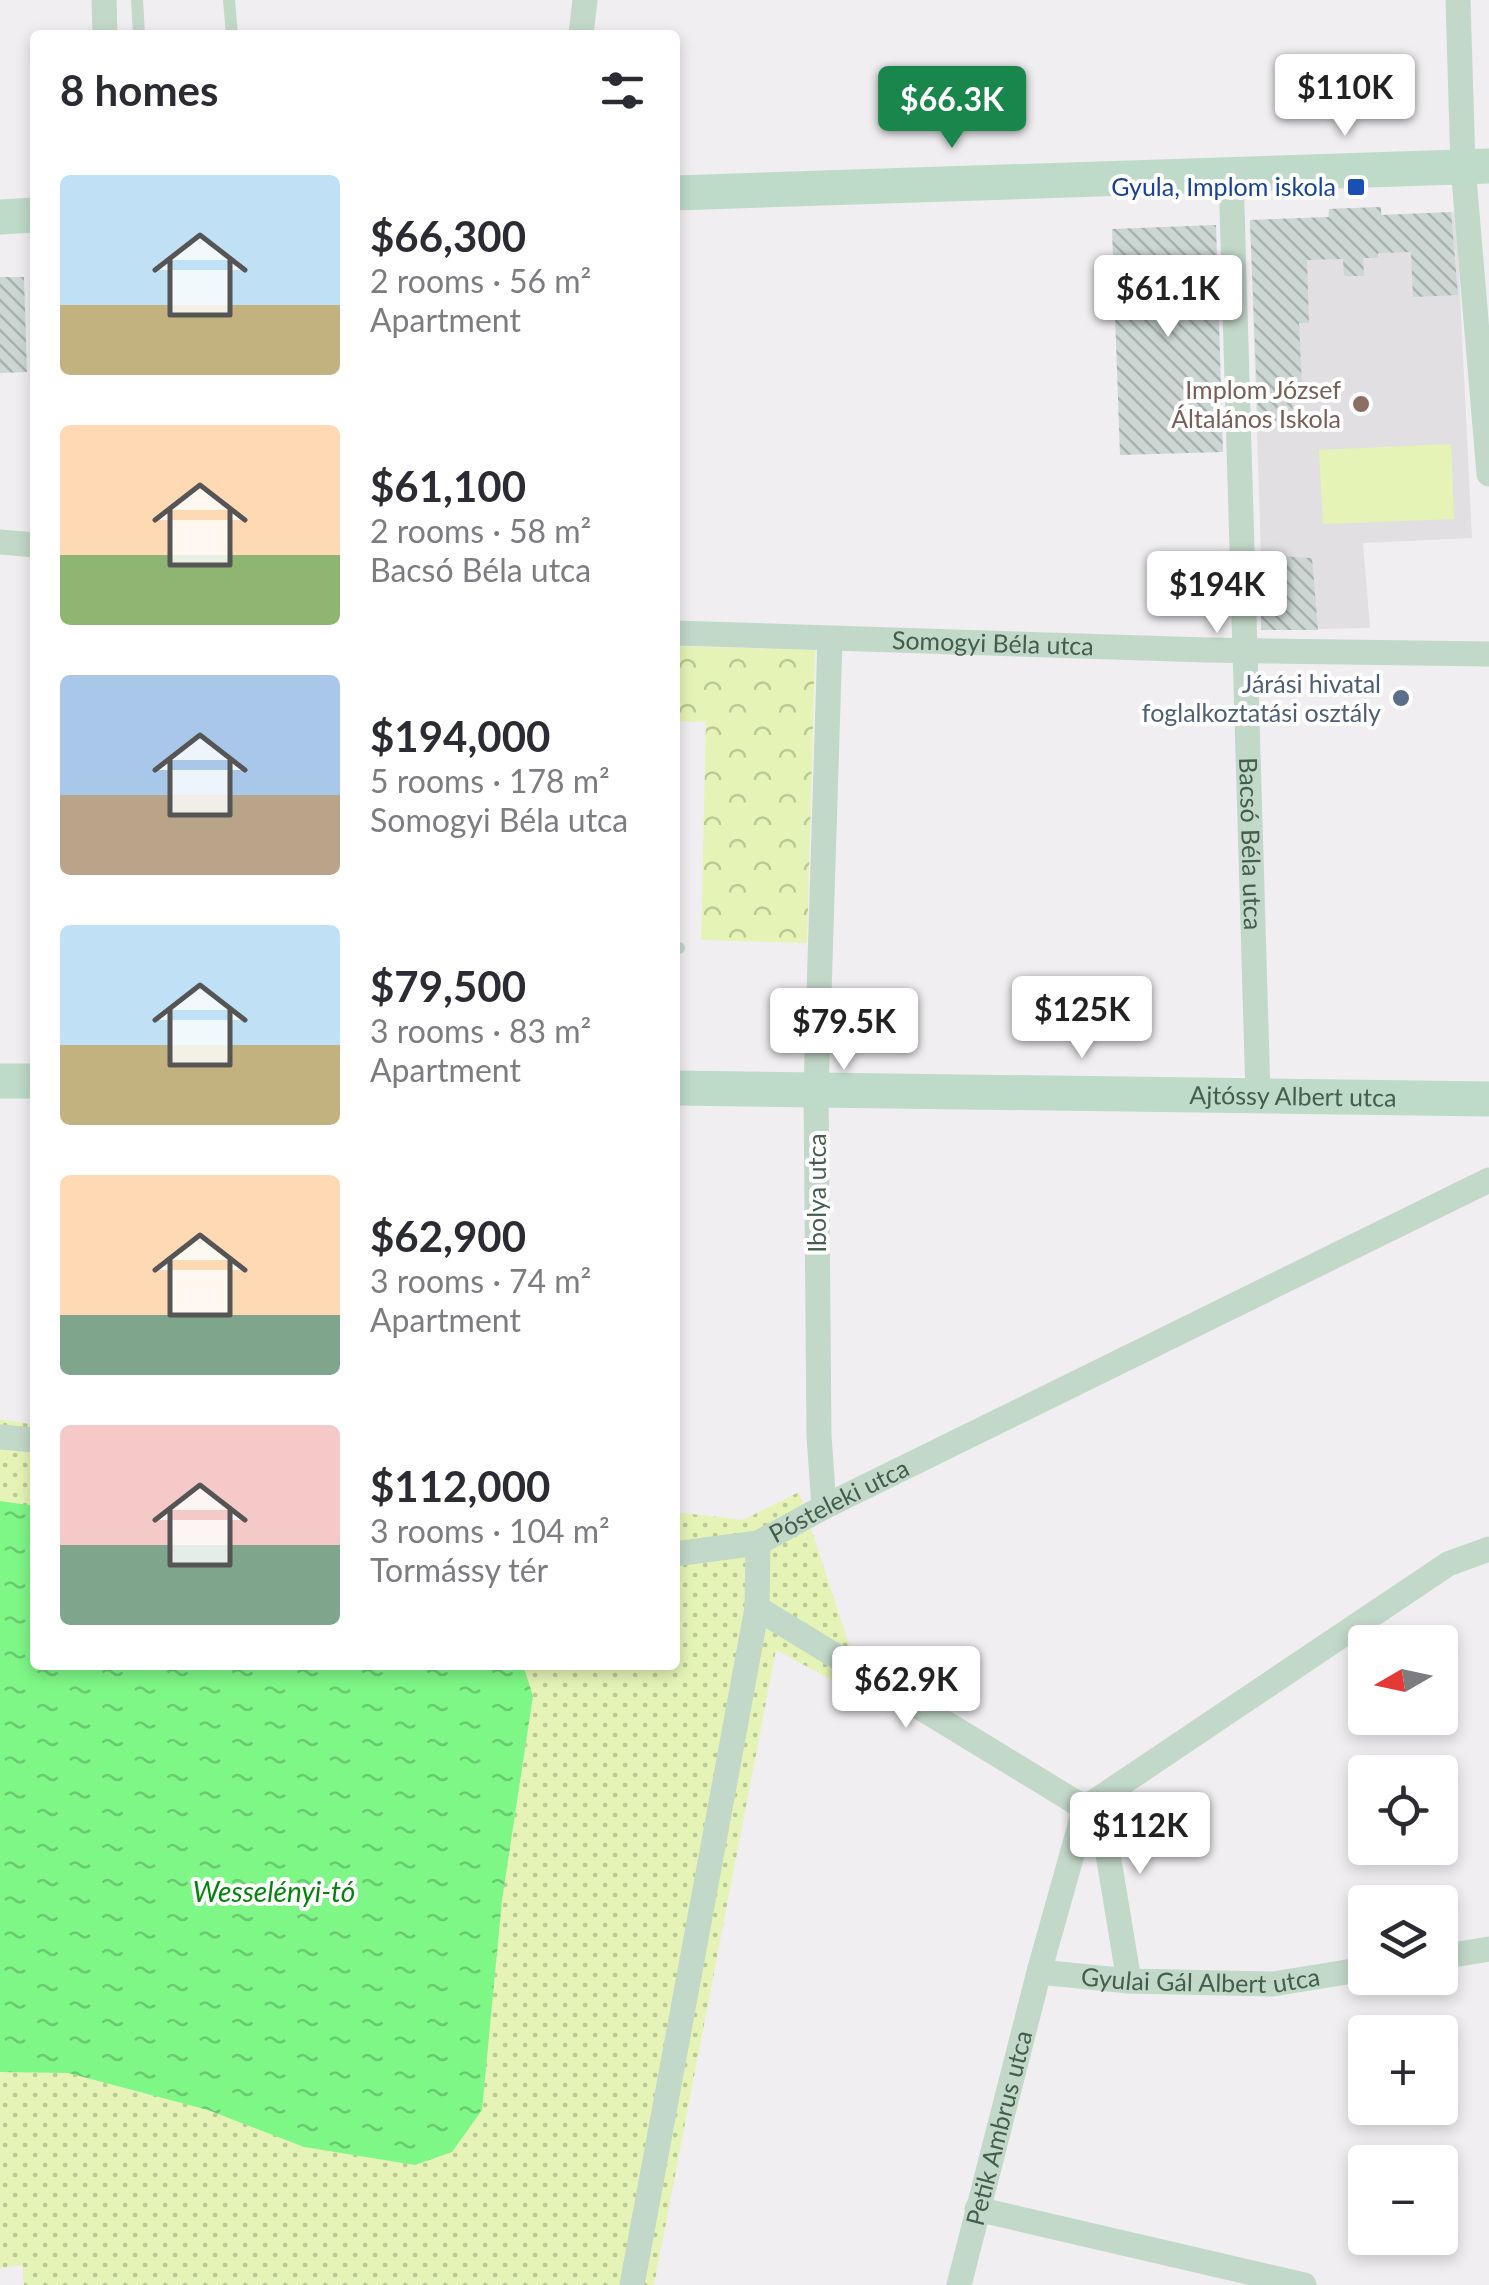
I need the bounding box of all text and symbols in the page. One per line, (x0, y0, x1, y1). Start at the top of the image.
pin: $110K (1275, 54, 1415, 139)
icon: filters (595, 63, 650, 118)
text: 8 homes (60, 65, 218, 115)
pin: $66.3K (871, 66, 1033, 151)
text: $110K (1297, 67, 1393, 106)
text: $66.3K (900, 79, 1004, 118)
place label: Gyula, Implom iskola (1111, 171, 1336, 201)
marker: Gyula, Implom iskola (1345, 176, 1367, 198)
text: $66,300 (370, 211, 526, 261)
icon: home (140, 215, 260, 335)
pin: $61.1K (1087, 255, 1249, 340)
text: 2 rooms · 56 m² (370, 261, 591, 300)
text: $61.1K (1116, 268, 1220, 307)
text: Apartment (370, 300, 521, 339)
place label: Implom József Általános Iskola (1171, 374, 1341, 433)
marker: Implom József Általános Iskola (1350, 393, 1372, 415)
text: $61,100 (370, 461, 526, 511)
icon: home (140, 465, 260, 585)
text: 2 rooms · 58 m² (370, 511, 591, 550)
text: Bacsó Béla utca (370, 550, 591, 589)
pin: $194K (1147, 551, 1287, 636)
text: $194K (1169, 564, 1265, 603)
street label: Somogyi Béla utca (891, 624, 1094, 660)
place label: Járási hivatal foglalkoztatási osztály (1142, 668, 1381, 727)
marker: Járási hivatal foglalkoztatási osztály (1390, 687, 1412, 709)
text: $194,000 (370, 711, 550, 761)
icon: home (140, 715, 260, 835)
street label: Bacsó Béla utca (1234, 757, 1269, 931)
text: 5 rooms · 178 m² (370, 761, 610, 800)
text: Somogyi Béla utca (370, 800, 628, 839)
text: $79,500 (370, 961, 526, 1011)
icon: home (140, 965, 260, 1085)
pin: $125K (1012, 976, 1152, 1061)
pin: $79.5K (763, 988, 925, 1073)
text: $125K (1034, 989, 1130, 1028)
text: $79.5K (792, 1001, 896, 1040)
text: 3 rooms · 83 m² (370, 1011, 591, 1050)
text: Apartment (370, 1050, 521, 1089)
street label: Ajtóssy Albert utca (1189, 1079, 1397, 1112)
street label: Ibolya utca (801, 1133, 831, 1253)
text: $62,900 (370, 1211, 526, 1261)
icon: home (140, 1215, 260, 1335)
text: 3 rooms · 74 m² (370, 1261, 591, 1300)
text: Apartment (370, 1300, 521, 1339)
street label: Pósteleki utca (763, 1452, 913, 1548)
text: $112,000 (370, 1461, 550, 1511)
icon: home (140, 1465, 260, 1585)
text: 3 rooms · 104 m² (370, 1511, 610, 1550)
text: Tormássy tér (370, 1550, 548, 1589)
north arrow (1348, 1625, 1458, 1735)
map controls (1348, 1625, 1458, 2255)
pin: $62.9K (825, 1646, 987, 1731)
text: $62.9K (854, 1659, 958, 1698)
button: locate (1348, 1755, 1458, 1865)
pin: $112K (1070, 1792, 1210, 1877)
text: $112K (1092, 1805, 1188, 1844)
water label: Wesselényi-tó (193, 1874, 355, 1908)
button: layers (1348, 1885, 1458, 1995)
street label: Gyulai Gál Albert utca (1080, 1960, 1322, 1998)
button: + (1348, 2015, 1458, 2125)
street label: Petik Ambrus utca (959, 2027, 1037, 2228)
button: − (1348, 2145, 1458, 2255)

